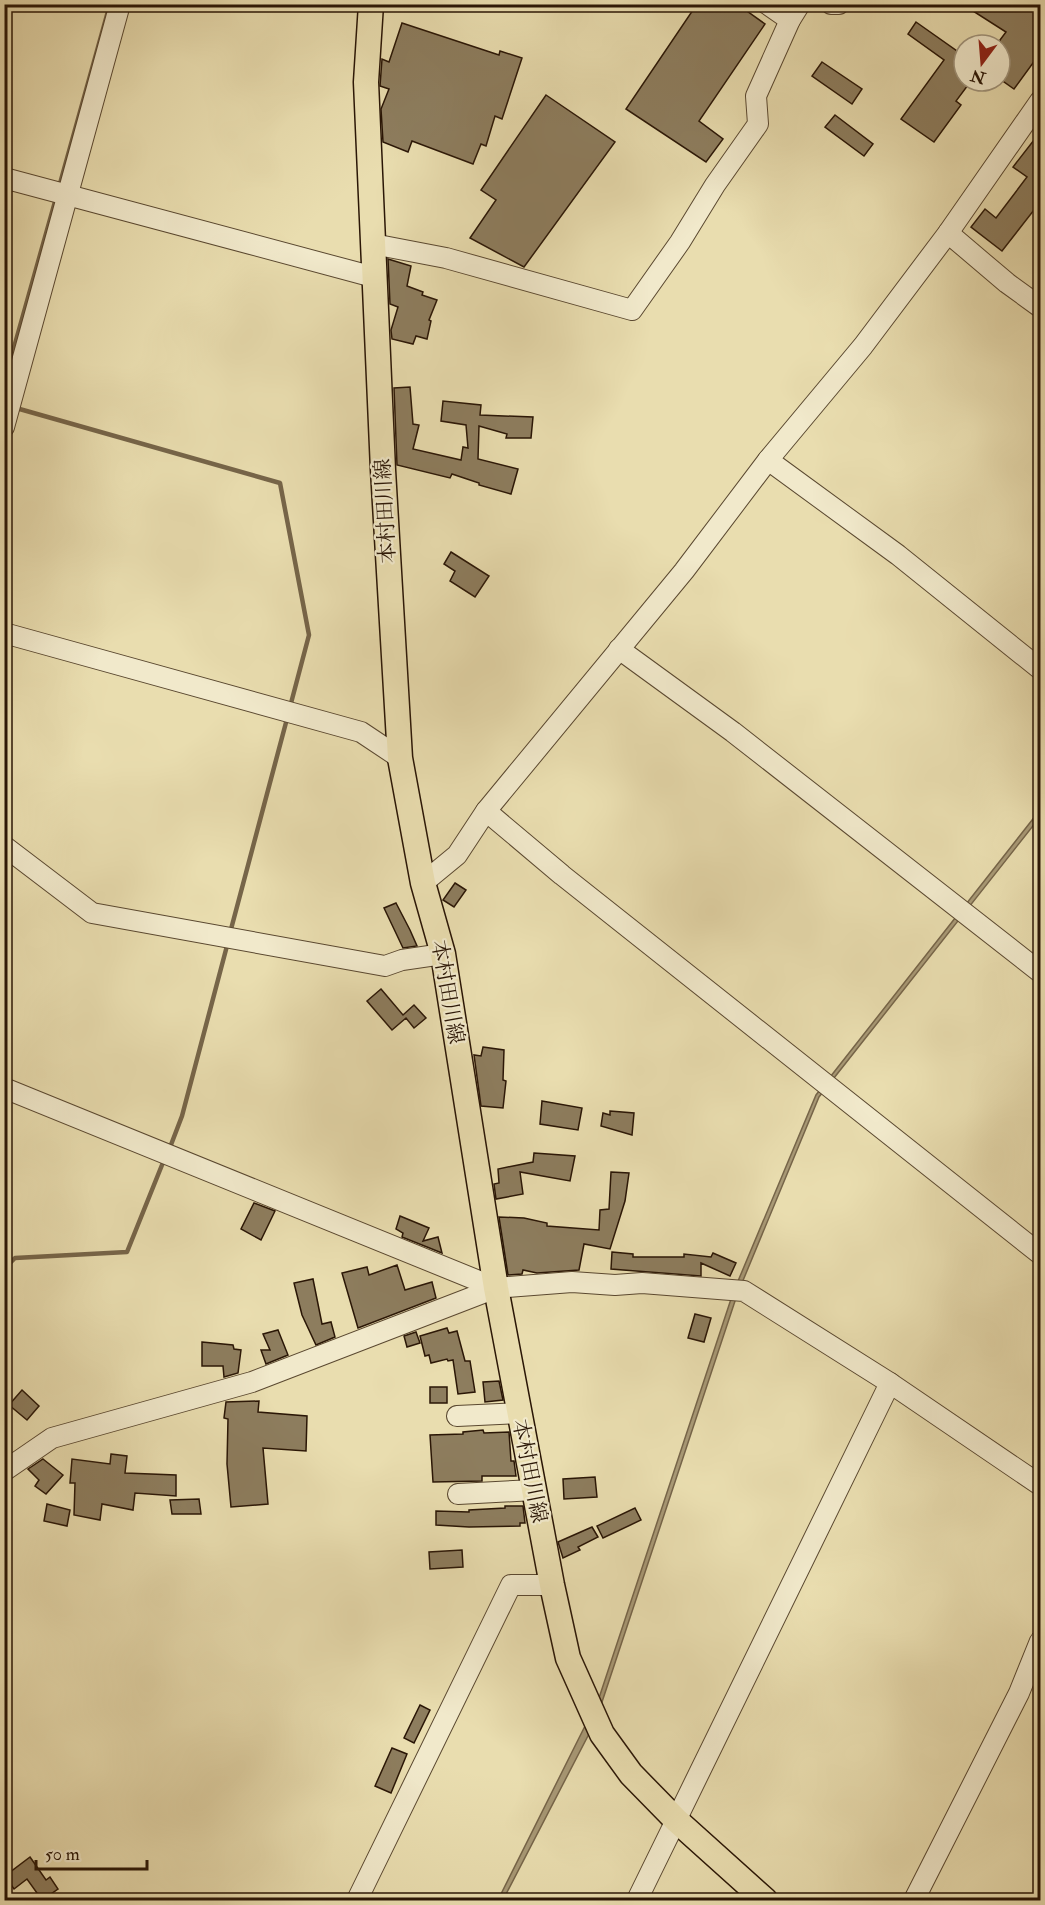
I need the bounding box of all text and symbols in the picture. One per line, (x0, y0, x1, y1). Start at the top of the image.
north arrow (952, 33, 1012, 93)
text: N (968, 65, 989, 88)
street label: 本村田川線 (369, 458, 402, 564)
street label: 本村田川線 (425, 938, 470, 1046)
street label: 本村田川線 (506, 1417, 553, 1525)
scale bar (36, 1833, 147, 1871)
text: 50 m (45, 1843, 80, 1866)

